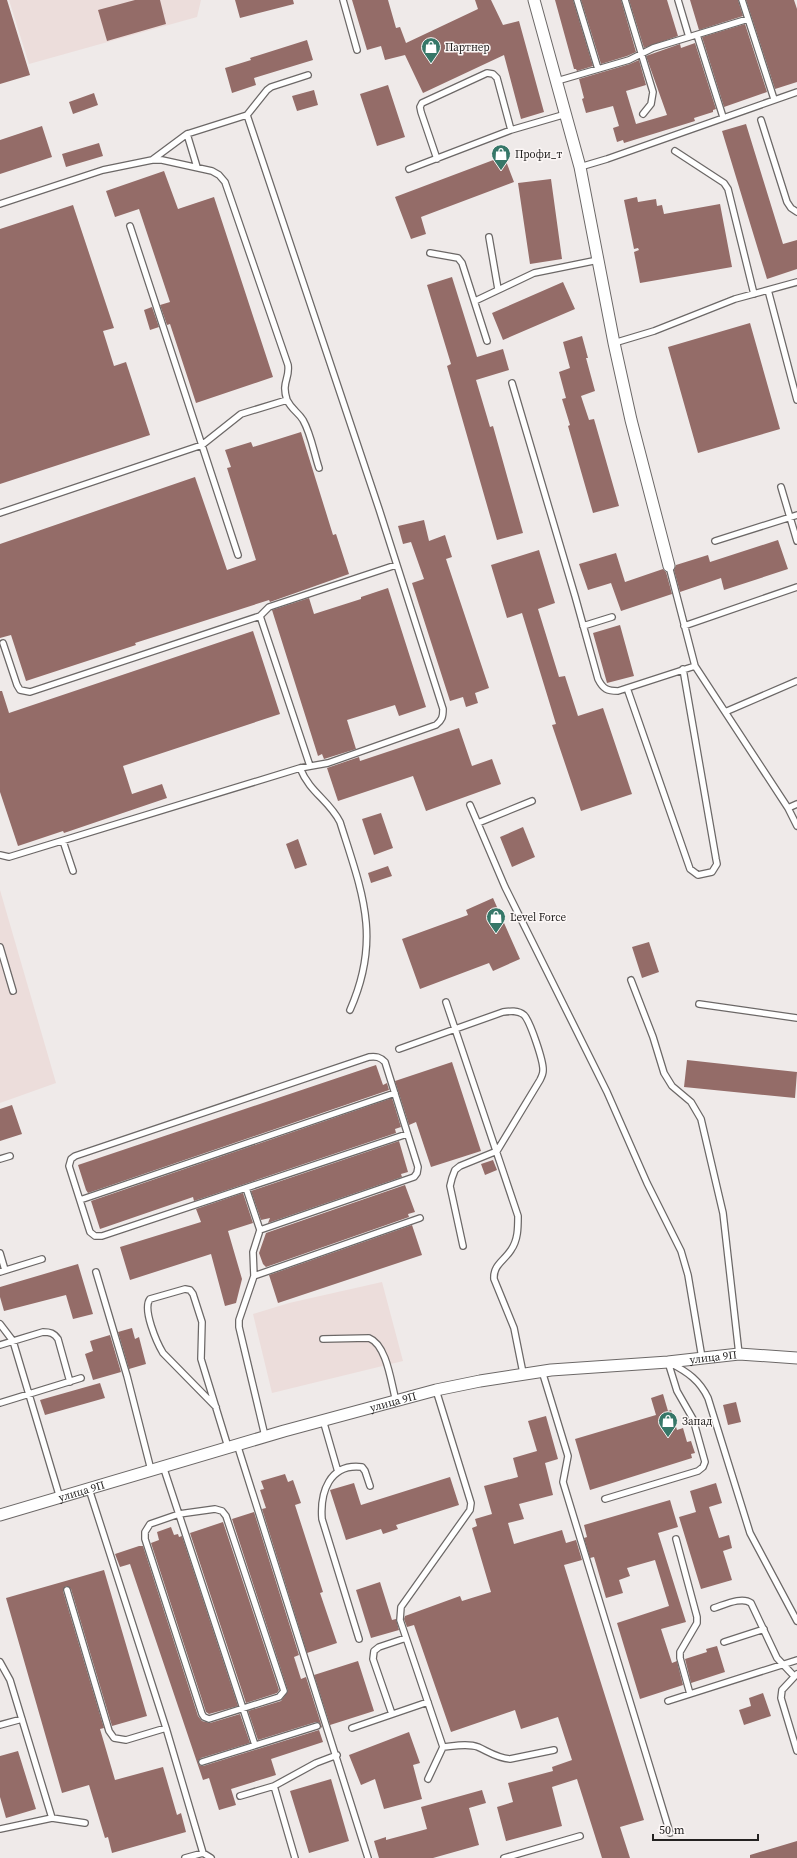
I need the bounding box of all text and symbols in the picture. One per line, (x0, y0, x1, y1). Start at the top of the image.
shop icon: Партнер (420, 36, 442, 64)
place label: Партнер (445, 40, 490, 55)
shop icon: Профи_т (490, 143, 512, 171)
place label: Профи_т (515, 147, 562, 162)
shop icon: Level Force (485, 906, 507, 934)
place label: Level Force (510, 910, 567, 925)
street label: улица 9П (689, 1347, 738, 1368)
street label: улица 9П (368, 1389, 418, 1416)
shop icon: Запад (657, 1410, 679, 1438)
place label: Запад (682, 1414, 712, 1429)
street label: улица 9П (57, 1477, 107, 1505)
scale bar (653, 1816, 758, 1842)
text: 50 m (659, 1822, 685, 1838)

